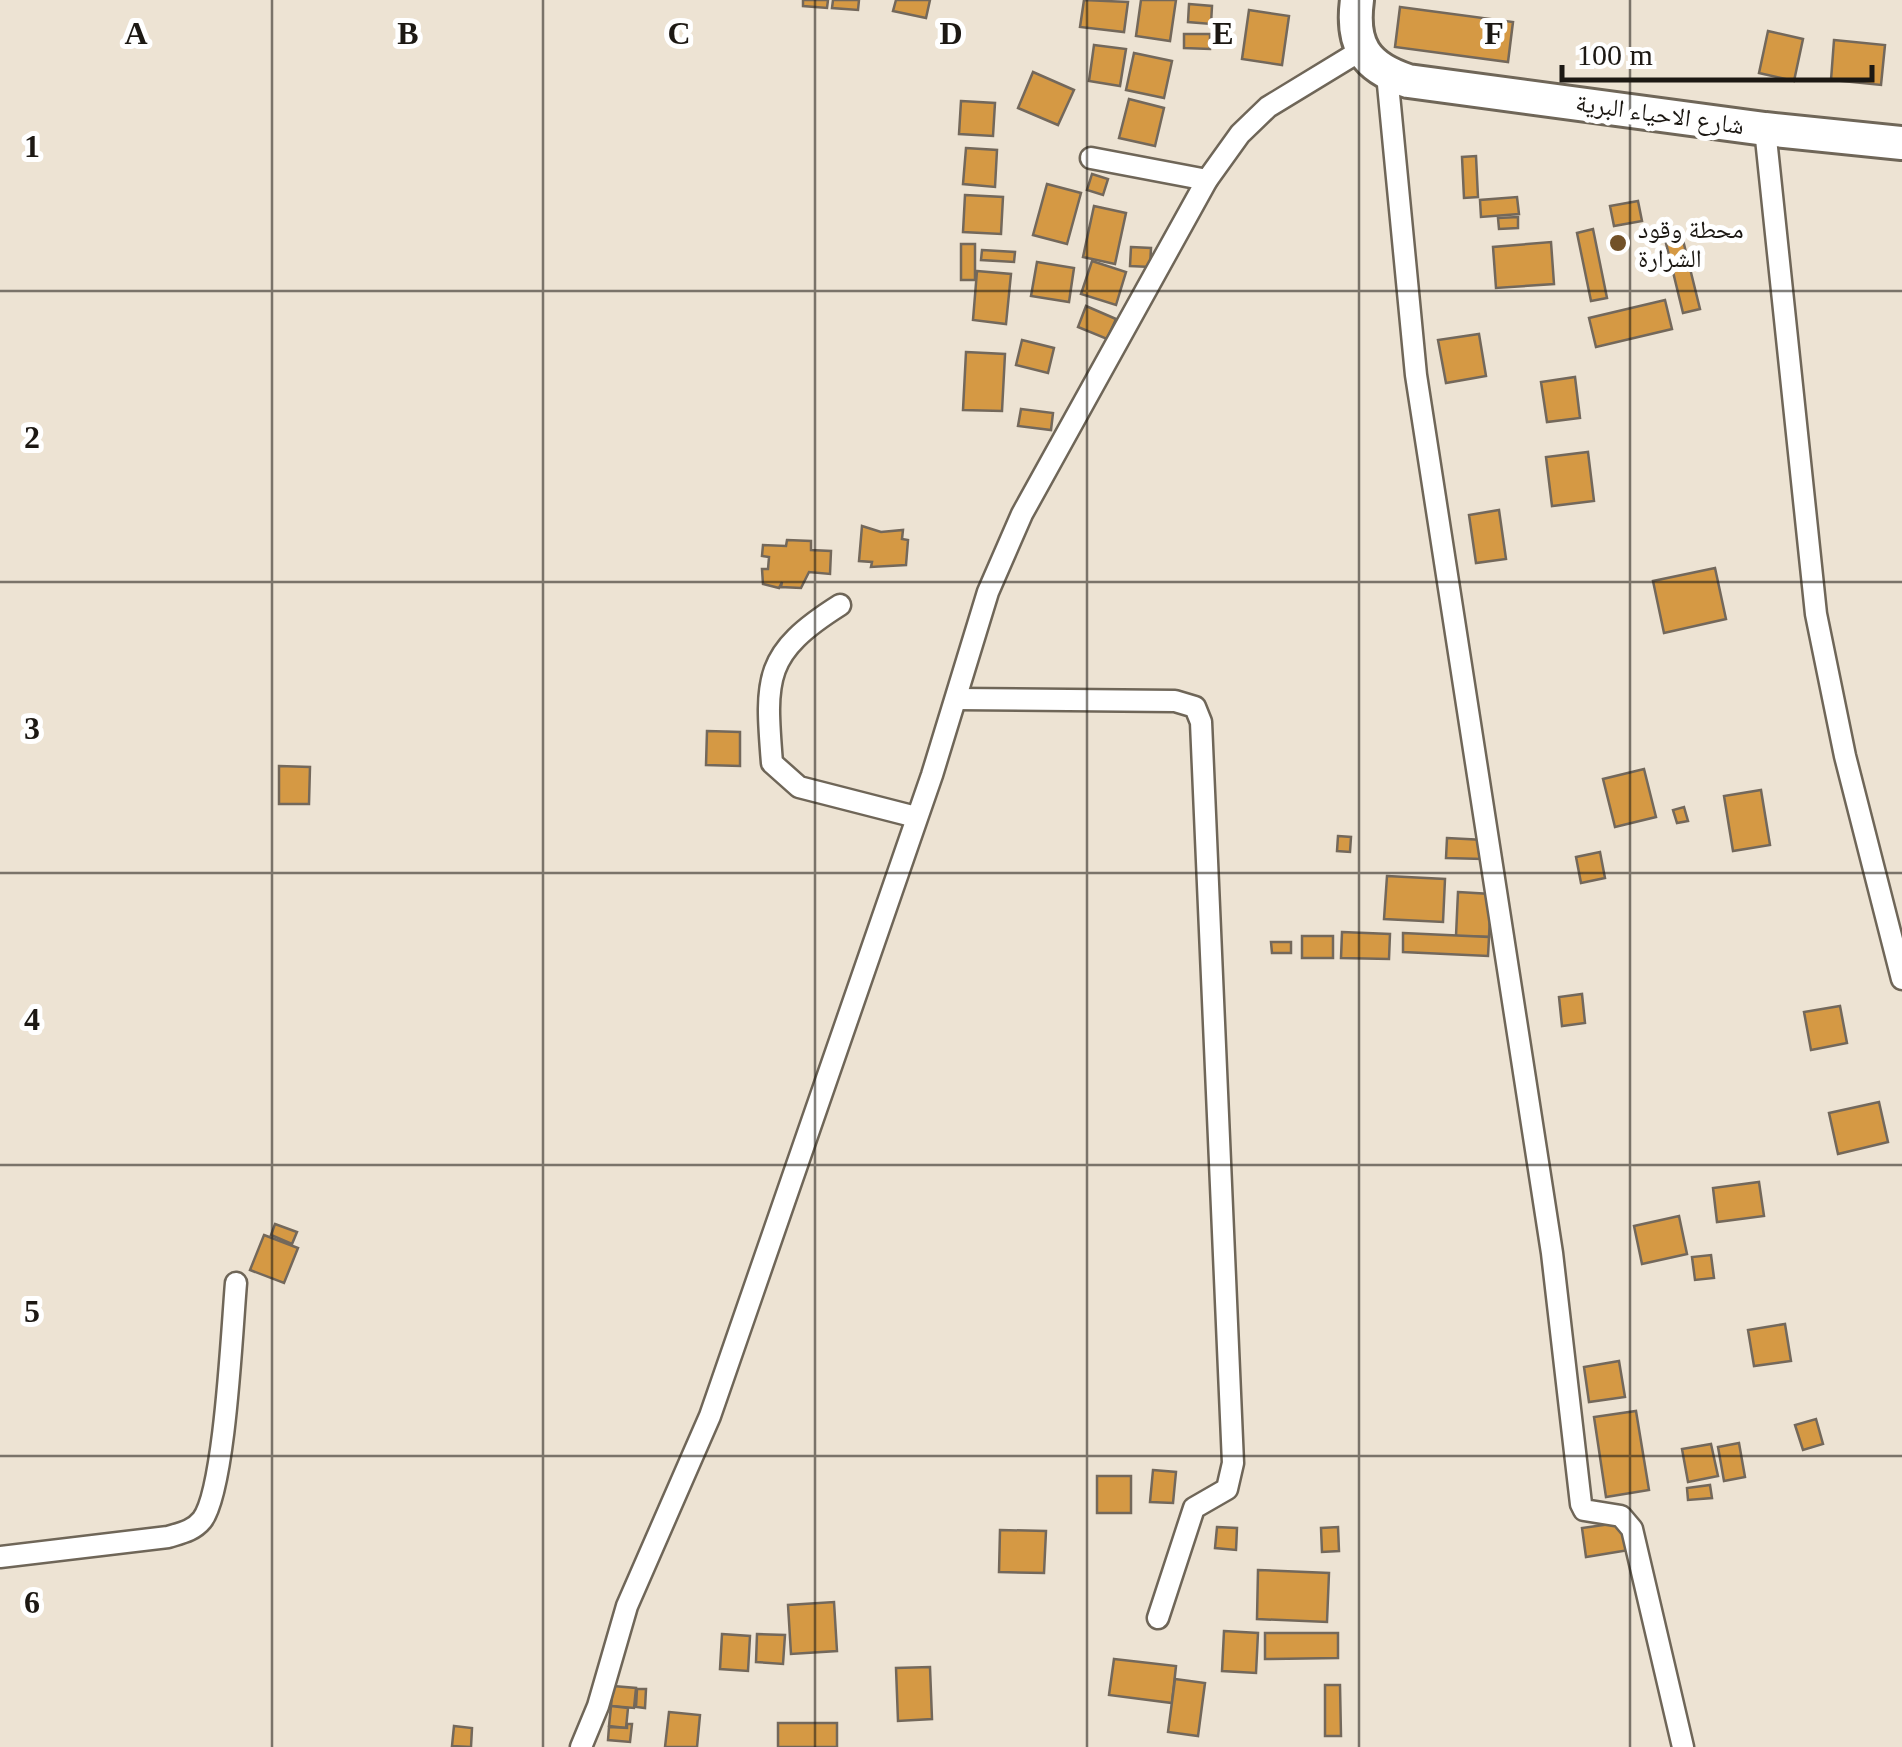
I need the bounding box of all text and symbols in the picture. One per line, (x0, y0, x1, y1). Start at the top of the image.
text: A (124, 15, 148, 51)
text: B (397, 15, 419, 51)
text: C (667, 15, 691, 51)
text: D (939, 15, 963, 51)
text: E (1212, 15, 1234, 51)
text: F (1484, 15, 1504, 51)
scale bar (1562, 20, 1872, 82)
text: 100 m (1577, 38, 1653, 71)
street label: شارع الاحياء البرية (1574, 89, 1746, 141)
text: 1 (24, 128, 40, 164)
place label: محطة وقود الشرارة (1638, 216, 1744, 272)
marker: محطة وقود الشرارة (1607, 232, 1629, 254)
text: 2 (24, 419, 40, 455)
text: 3 (24, 710, 40, 746)
text: 4 (24, 1001, 40, 1037)
text: 5 (24, 1293, 40, 1329)
text: 6 (24, 1584, 40, 1620)

